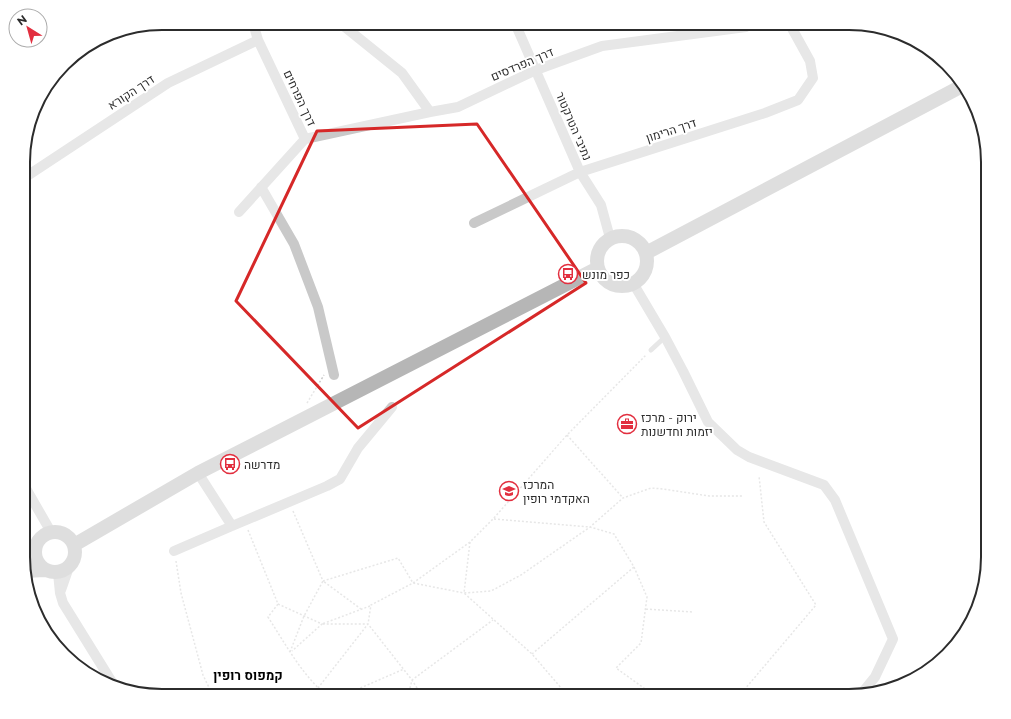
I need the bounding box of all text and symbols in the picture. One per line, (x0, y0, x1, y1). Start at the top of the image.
north arrow (8, 8, 48, 48)
text: N (14, 12, 30, 28)
street label: דרך הפרדסים (488, 44, 556, 84)
street label: דרך הפרחים (280, 68, 320, 128)
street label: דרך הקורא (105, 71, 157, 113)
street label: נתיבי הטרקטור (553, 89, 595, 163)
street label: דרך הרימון (644, 115, 698, 145)
bus stop icon: כפר מונש (557, 263, 579, 285)
place label: כפר מונש (582, 267, 630, 282)
place label: ירוק - מרכז יזמות וחדשנות (641, 410, 713, 439)
office icon: ירוק - מרכז יזמות וחדשנות (616, 413, 638, 435)
bus stop icon: מדרשה (219, 453, 241, 475)
place label: מדרשה (244, 457, 280, 472)
place label: המרכז האקדמי רופין (523, 477, 590, 506)
school or university icon: המרכז האקדמי רופין (498, 480, 520, 502)
district label: קמפוס רופין (213, 667, 283, 683)

